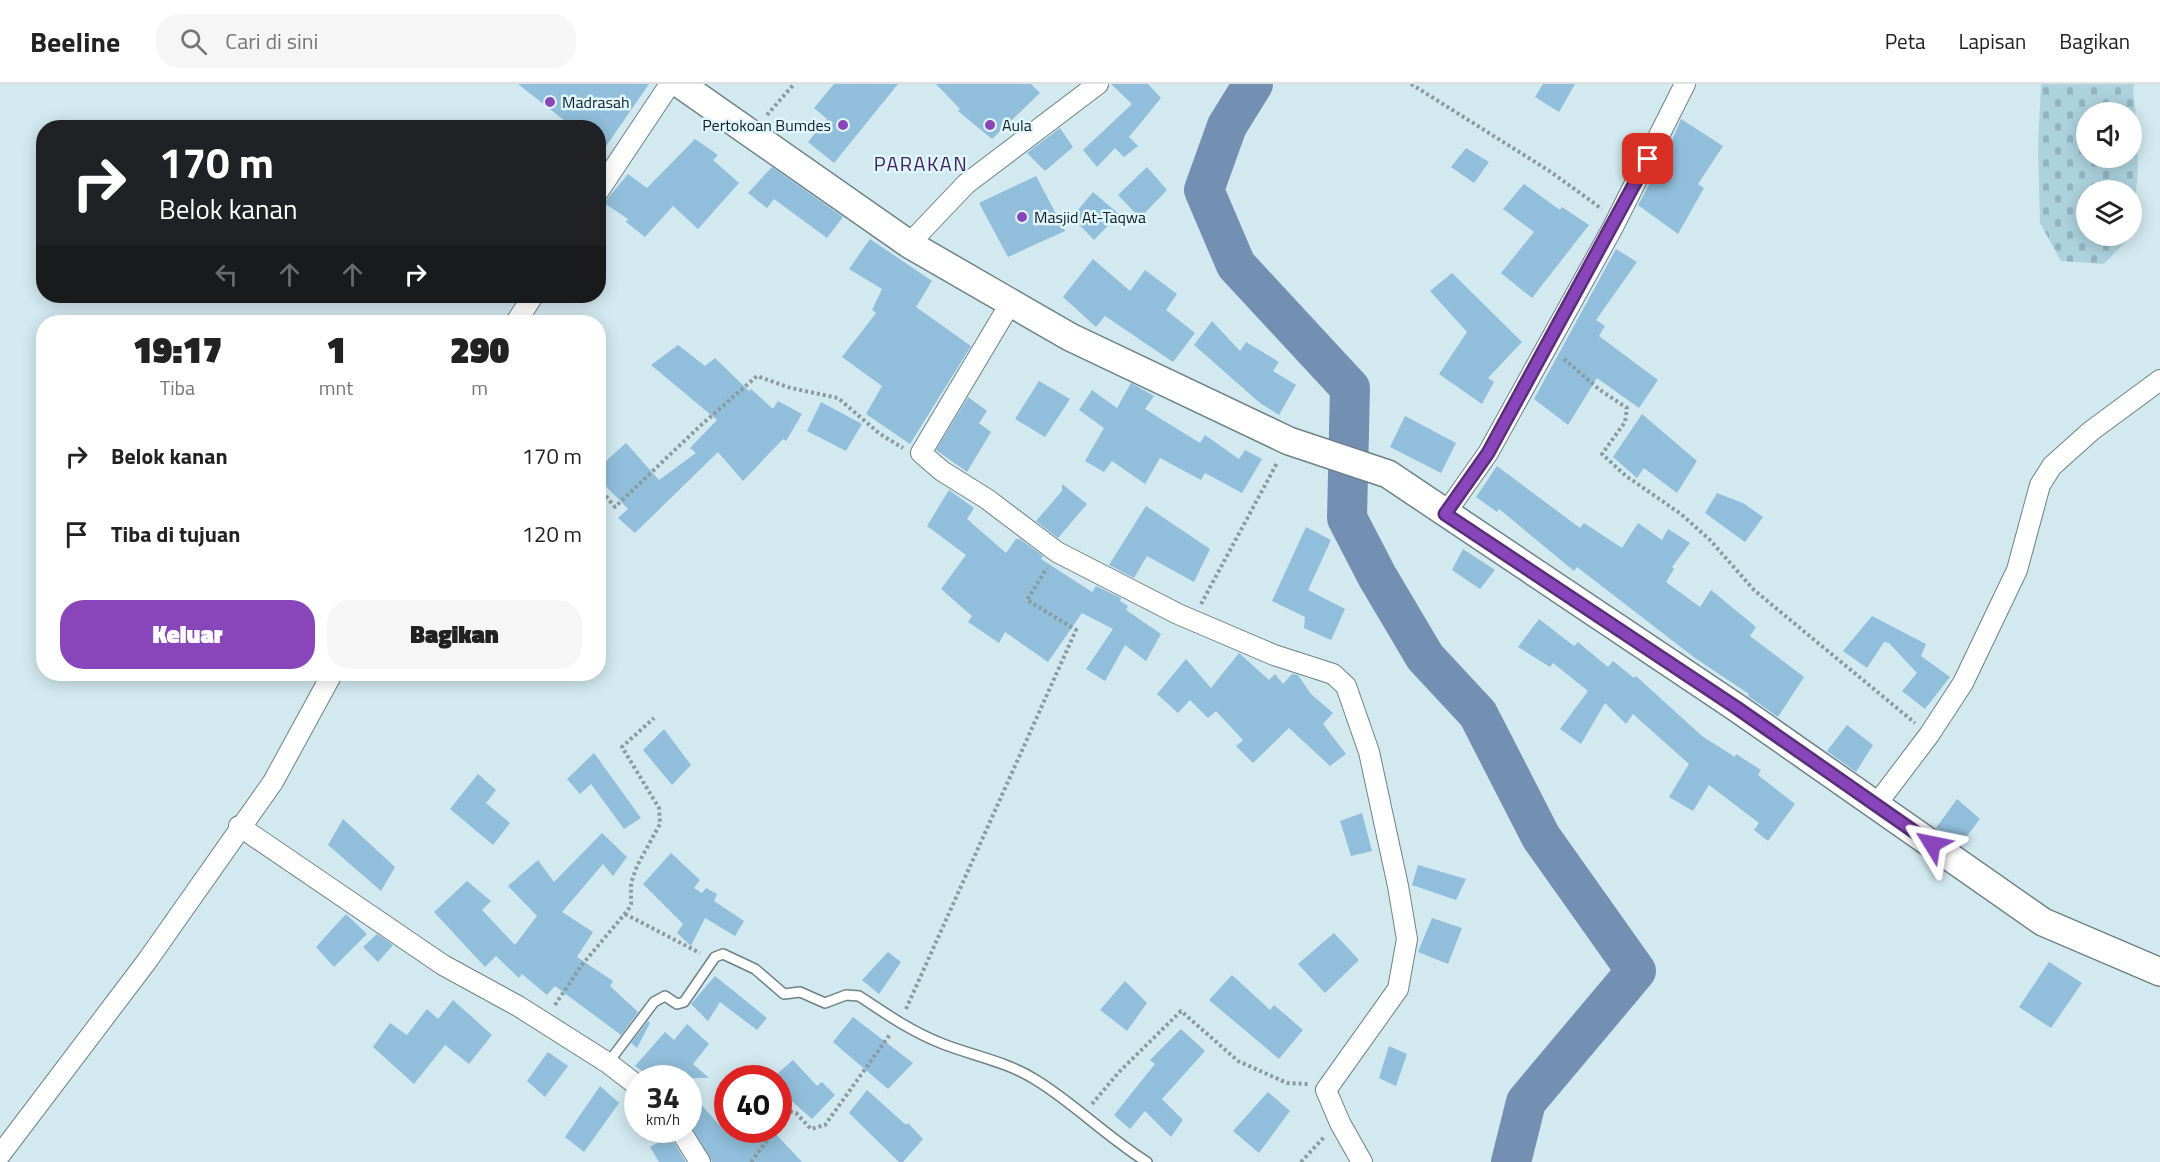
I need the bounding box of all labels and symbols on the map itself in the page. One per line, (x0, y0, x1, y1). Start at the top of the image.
place label: Madrasah (562, 90, 630, 114)
marker: Madrasah (543, 95, 557, 109)
place label: Pertokoan Bumdes (702, 113, 831, 137)
place label: Aula (1002, 113, 1032, 137)
marker: Pertokoan Bumdes (836, 118, 850, 132)
marker: Aula (983, 118, 997, 132)
pin (1622, 133, 1673, 184)
district label: PARAKAN (874, 148, 968, 179)
place label: Masjid At-Taqwa (1034, 205, 1146, 229)
marker: Masjid At-Taqwa (1015, 210, 1029, 224)
position arrow (1900, 812, 1964, 876)
speed limit sign: 40 (714, 1065, 792, 1143)

